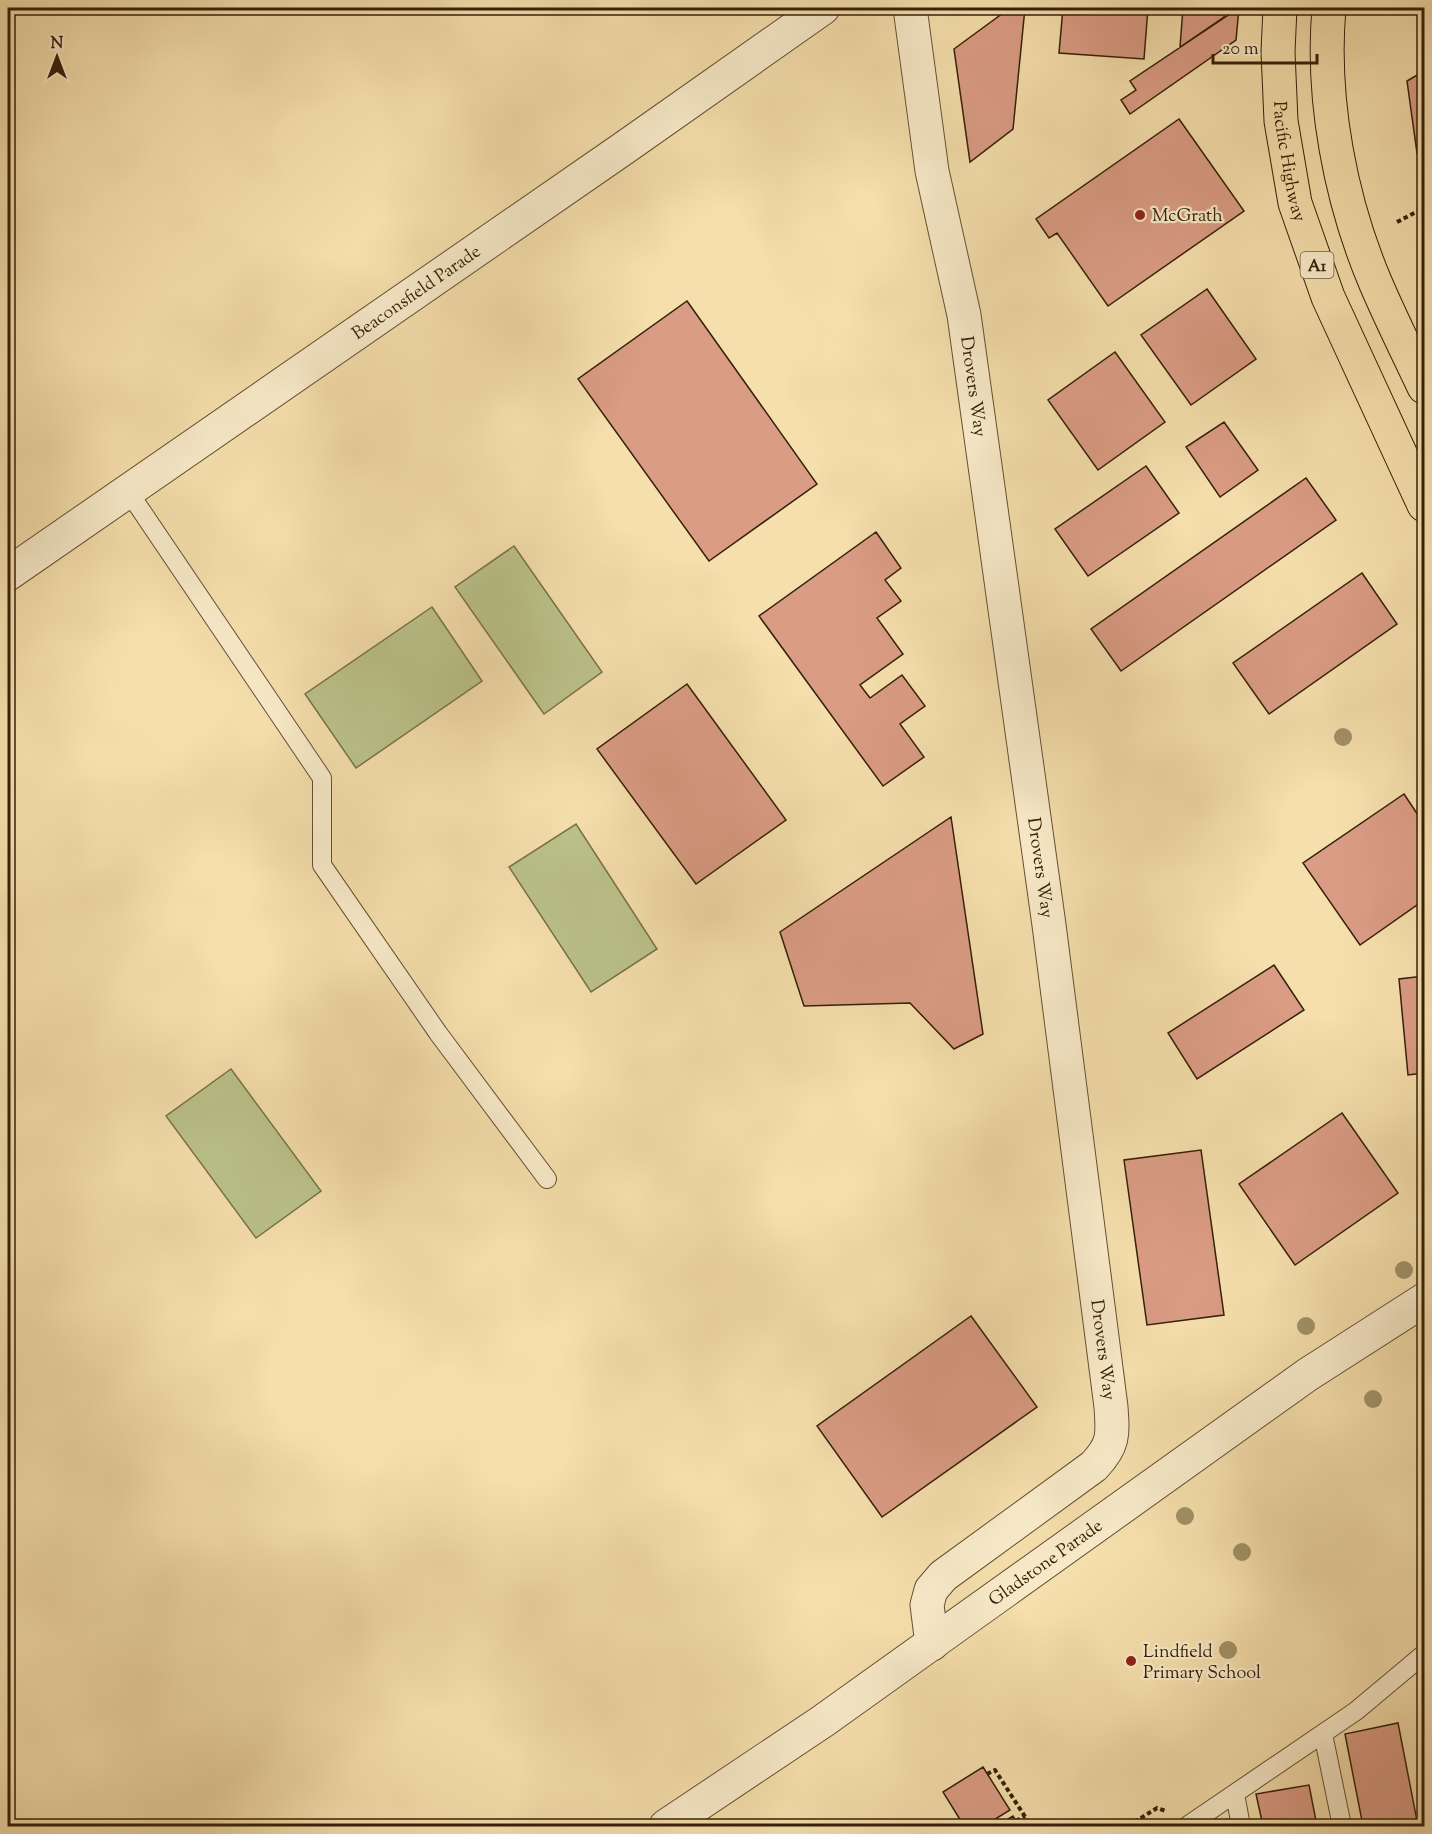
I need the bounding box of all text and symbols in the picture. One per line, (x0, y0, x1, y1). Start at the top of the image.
north arrow (27, 27, 87, 87)
scale bar (1213, 27, 1316, 65)
text: N (51, 33, 64, 56)
text: 20 m (1222, 37, 1259, 63)
street label: Pacific Highway (1265, 100, 1312, 226)
place label: McGrath (1152, 204, 1223, 230)
marker: McGrath (1133, 208, 1147, 222)
street label: Beaconsfield Parade (347, 240, 487, 347)
road number: A1 (1300, 252, 1334, 278)
street label: Drovers Way (952, 335, 992, 439)
street label: Drovers Way (1019, 816, 1059, 920)
street label: Drovers Way (1082, 1298, 1121, 1402)
street label: Gladstone Parade (984, 1514, 1109, 1614)
place label: Lindfield Primary School (1143, 1640, 1261, 1687)
marker: Lindfield Primary School (1124, 1654, 1138, 1668)

